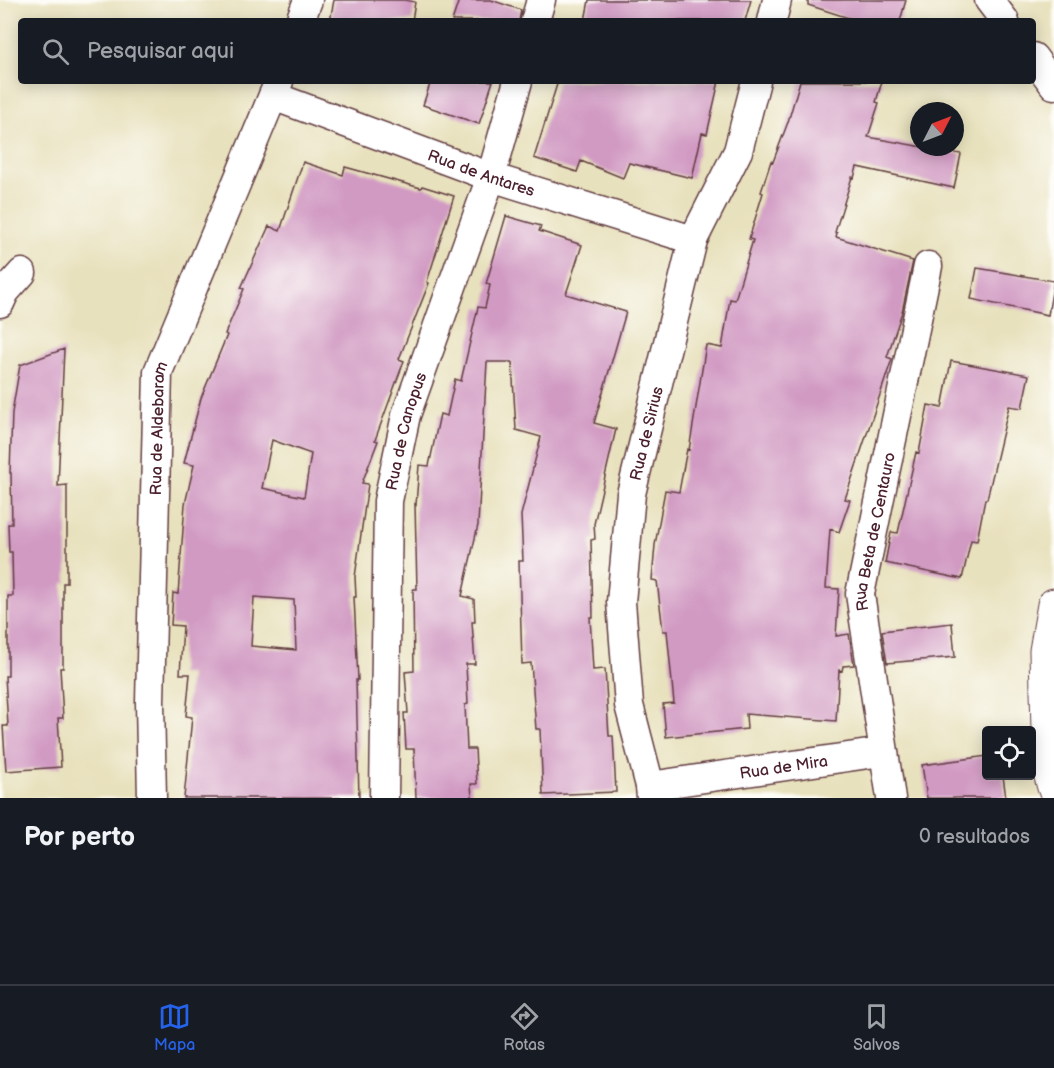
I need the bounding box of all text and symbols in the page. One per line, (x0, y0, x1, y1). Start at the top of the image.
search box (18, 18, 1036, 84)
icon: search (39, 35, 72, 68)
text: Pesquisar aqui (87, 38, 234, 65)
north arrow (910, 102, 964, 156)
street label: Rua de Antares (425, 146, 537, 201)
street label: Rua de Aldebaram (147, 359, 172, 496)
street label: Rua de Canopus (382, 370, 431, 492)
street label: Rua de Sirius (627, 385, 668, 483)
street label: Rua Beta de Centauro (852, 451, 900, 612)
map controls (982, 726, 1036, 780)
button: locate (982, 726, 1036, 780)
street label: Rua de Mira (738, 752, 829, 784)
text: Por perto (24, 822, 135, 853)
text: 0 resultados (919, 825, 1030, 849)
tab: Mapa (154, 1000, 195, 1055)
tab: Rotas (503, 1000, 545, 1055)
tab: Salvos (853, 1000, 900, 1055)

